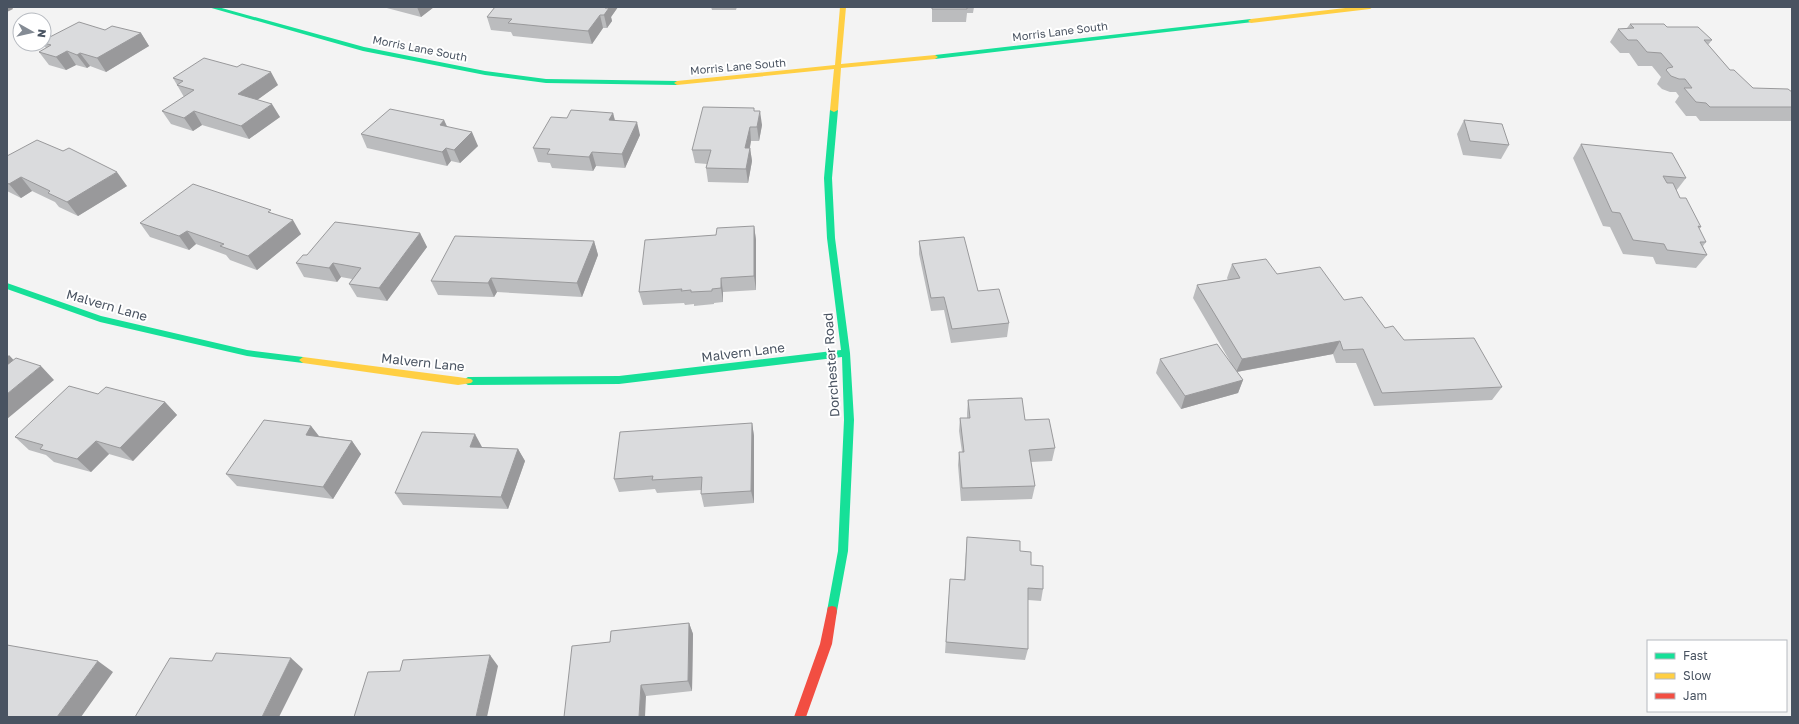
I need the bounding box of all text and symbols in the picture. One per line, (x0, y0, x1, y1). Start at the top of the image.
north arrow (12, 12, 52, 52)
street label: Morris Lane South (1012, 19, 1108, 43)
text: N (35, 28, 49, 39)
street label: Morris Lane South (372, 32, 468, 64)
street label: Morris Lane South (690, 55, 786, 77)
street label: Malvern Lane (65, 286, 149, 324)
street label: Dorchester Road (819, 312, 843, 418)
street label: Malvern Lane (700, 339, 786, 365)
street label: Malvern Lane (381, 350, 465, 374)
legend (1647, 640, 1787, 712)
text: Fast (1683, 648, 1708, 663)
text: Slow (1683, 668, 1711, 683)
text: Jam (1683, 688, 1707, 703)

